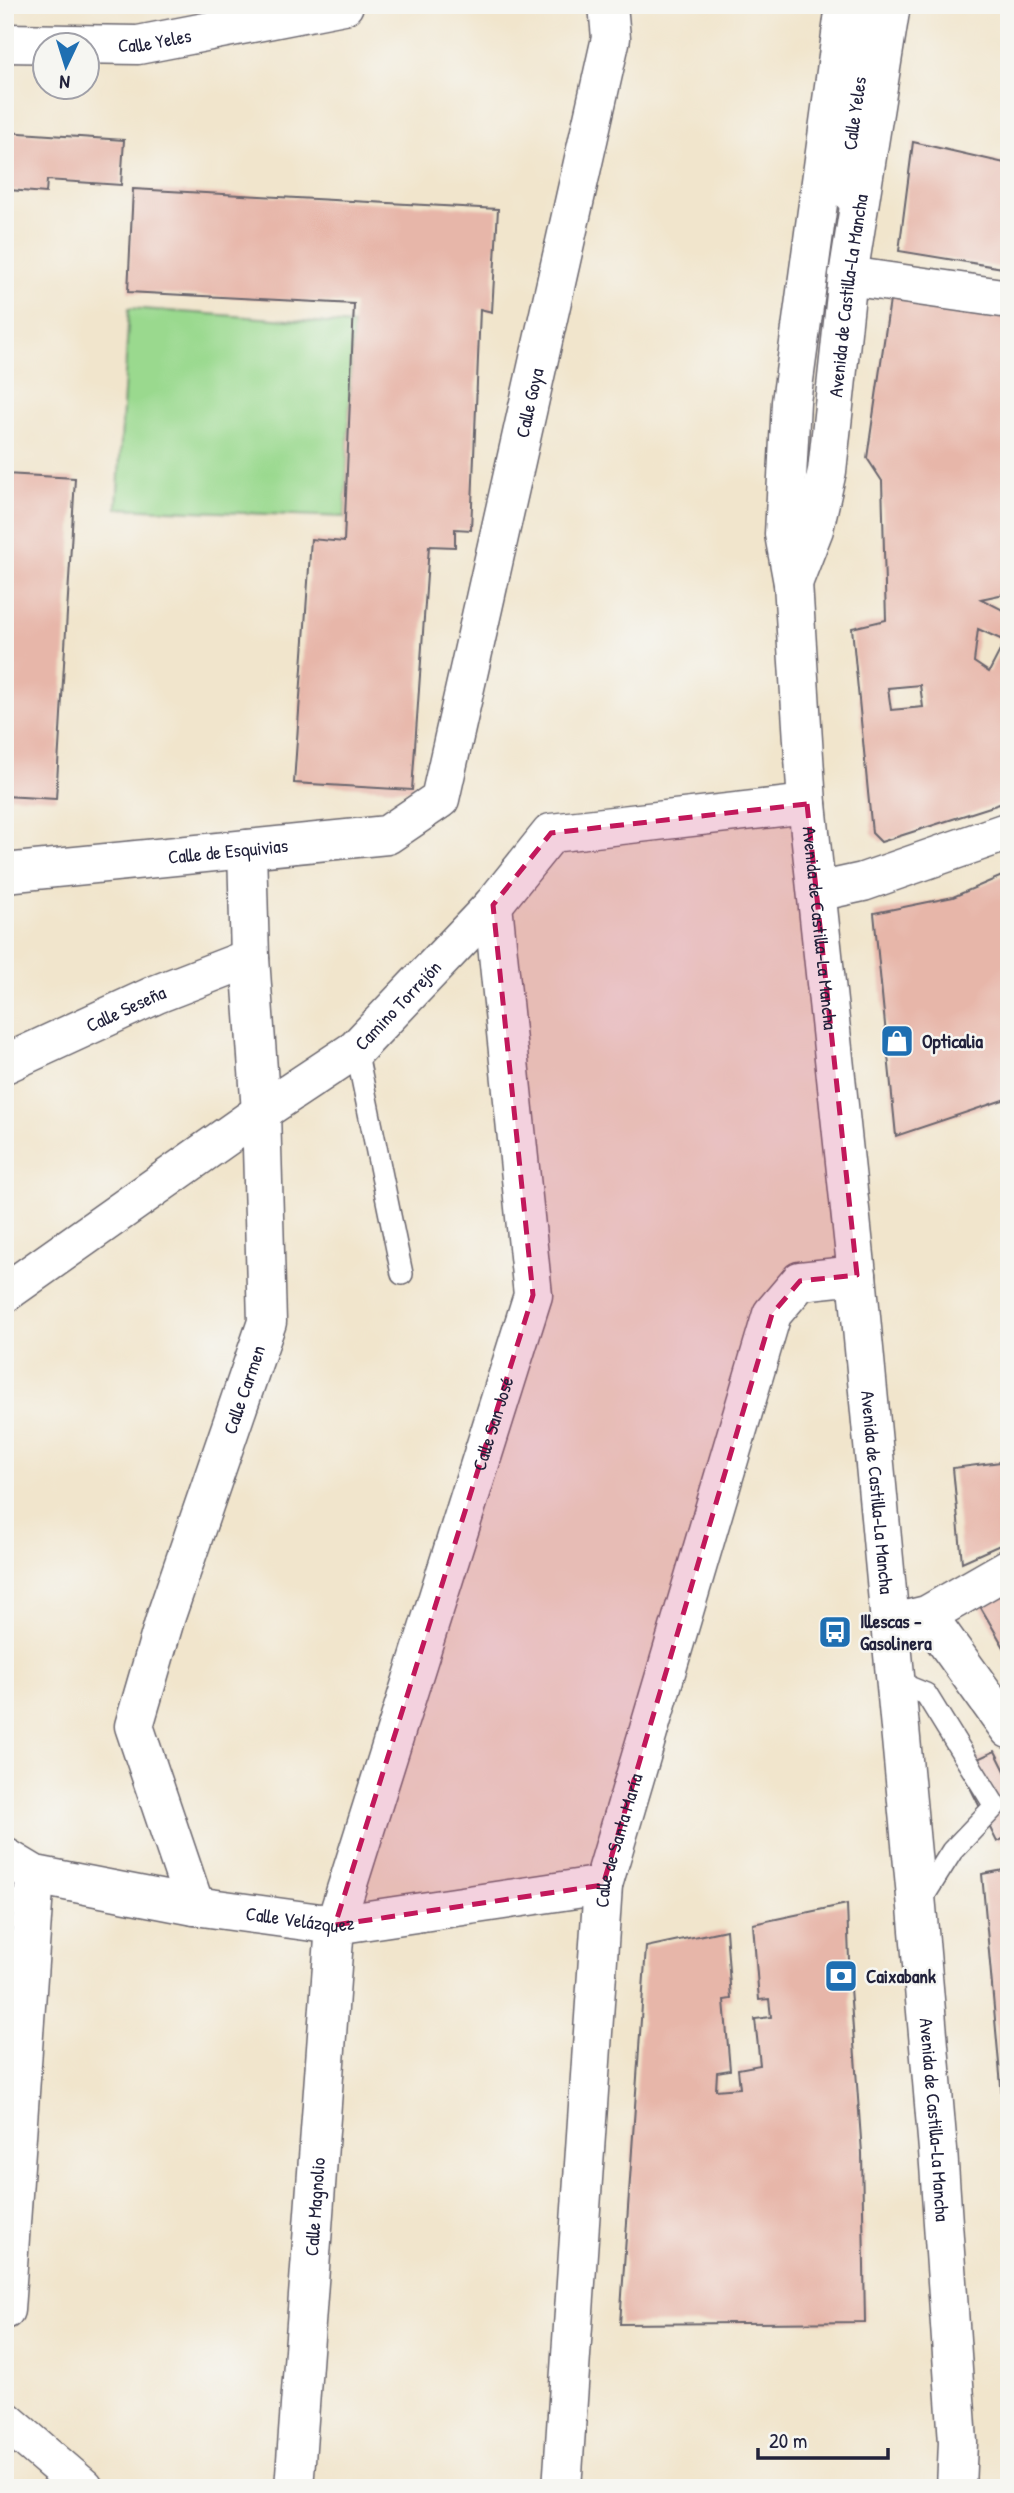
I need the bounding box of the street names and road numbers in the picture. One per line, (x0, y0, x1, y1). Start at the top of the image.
street label: Calle Yeles (118, 22, 193, 58)
street label: Calle Yeles (837, 75, 872, 151)
street label: Avenida de Castilla-La Mancha (822, 192, 874, 398)
street label: Calle Goya (509, 365, 550, 440)
street label: Avenida de Castilla-La Mancha (796, 825, 844, 1032)
street label: Calle de Esquivias (167, 832, 289, 870)
street label: Camino Torrejón (349, 954, 447, 1056)
street label: Calle Seseña (82, 979, 170, 1038)
street label: Calle Carmen (216, 1342, 271, 1437)
street label: Calle San José (466, 1373, 520, 1474)
street label: Avenida de Castilla-La Mancha (855, 1389, 900, 1596)
street label: Calle de Santa María (588, 1770, 648, 1908)
street label: Calle Velázquez (244, 1900, 356, 1938)
street label: Avenida de Castilla-La Mancha (914, 2017, 956, 2223)
street label: Calle Magnolio (298, 2156, 331, 2257)

